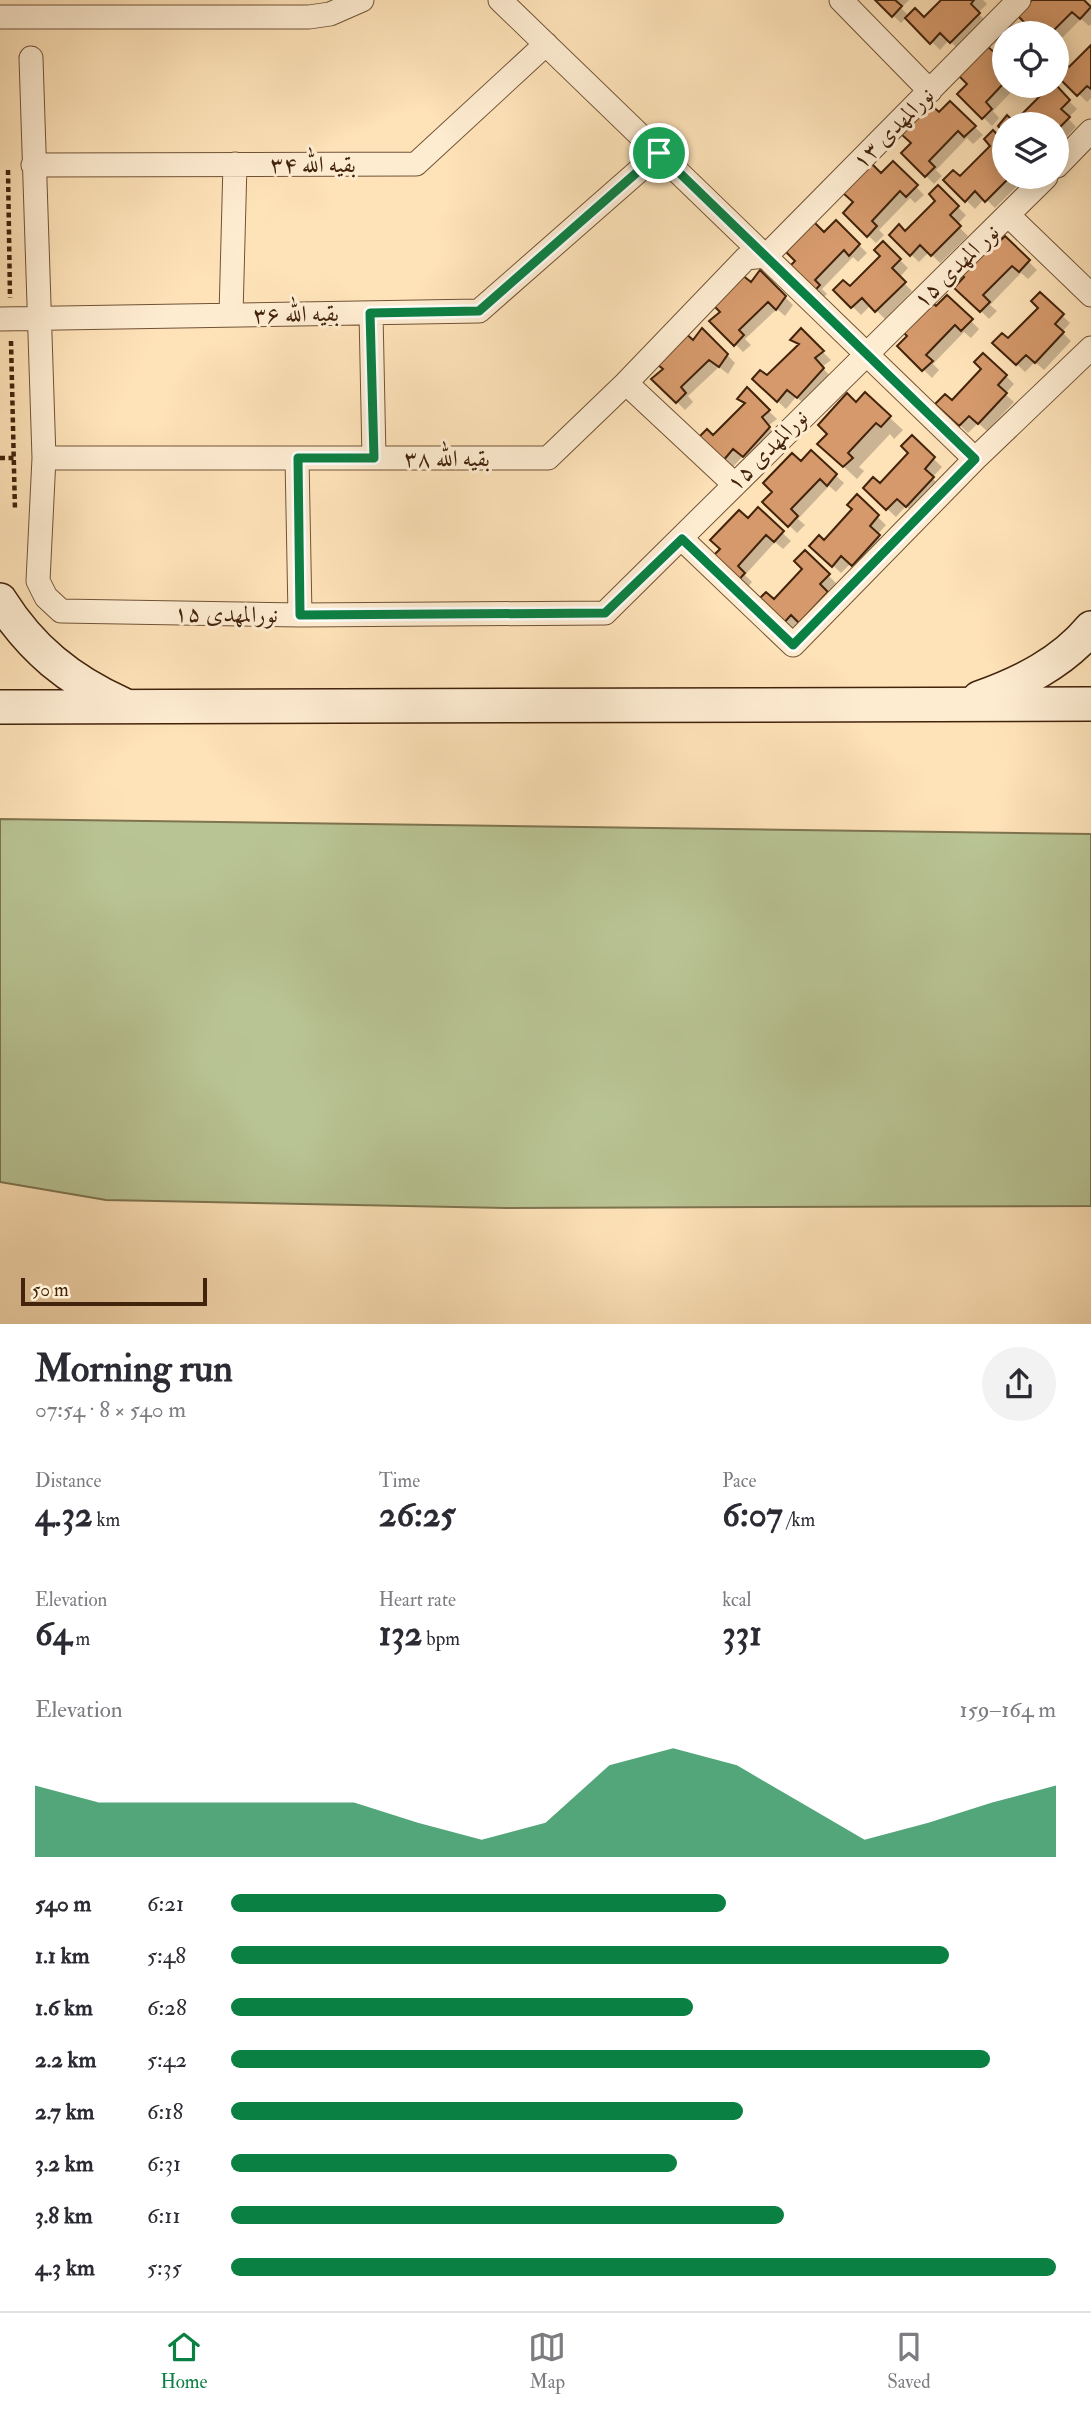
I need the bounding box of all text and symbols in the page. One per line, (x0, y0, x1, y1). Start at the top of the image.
map controls (992, 21, 1069, 189)
button: locate (992, 21, 1069, 98)
street label: نورالمهدی ۱۳ (846, 81, 940, 175)
button: layers (992, 112, 1069, 189)
pin (629, 123, 689, 183)
icon: arrive (640, 134, 678, 172)
street label: بقیه الله ۳۴ (270, 146, 356, 179)
street label: نور المهدی ۱۵ (907, 218, 1005, 314)
street label: بقیه الله ۳۶ (253, 295, 339, 329)
street label: نورالمهدی ۱۵ (720, 403, 814, 497)
street label: بقیه الله ۳۸ (404, 440, 490, 473)
street label: نورالمهدی ۱۵ (174, 599, 278, 629)
scale bar (21, 1275, 206, 1307)
text: 50 m (32, 1278, 69, 1302)
text: Morning run (35, 1345, 233, 1393)
button: share (982, 1347, 1056, 1421)
text: 07:54 · 8 × 540 m (35, 1395, 186, 1424)
text: Distance (35, 1469, 101, 1493)
text: Time (379, 1469, 420, 1493)
text: Pace (722, 1469, 756, 1493)
text: 4.32 (35, 1493, 93, 1537)
text: 26:25 (379, 1493, 456, 1537)
text: 6:07 (722, 1493, 783, 1537)
text: km (93, 1508, 120, 1532)
text: /km (783, 1508, 815, 1532)
text: Elevation (35, 1588, 107, 1612)
text: Heart rate (379, 1588, 456, 1612)
text: kcal (722, 1588, 751, 1612)
text: 64 (35, 1612, 72, 1656)
text: 132 (379, 1612, 422, 1656)
text: 331 (722, 1612, 762, 1656)
text: m (72, 1627, 90, 1651)
text: bpm (422, 1627, 460, 1651)
text: Elevation (35, 1695, 123, 1724)
text: 159–164 m (960, 1695, 1056, 1724)
text: 540 m (35, 1889, 91, 1918)
text: 6:21 (147, 1889, 184, 1918)
text: 1.1 km (35, 1941, 90, 1970)
text: 5:48 (147, 1941, 186, 1970)
text: 1.6 km (35, 1993, 93, 2022)
text: 6:28 (147, 1993, 187, 2022)
text: 2.2 km (35, 2045, 96, 2074)
text: 5:42 (147, 2045, 187, 2074)
text: 2.7 km (35, 2097, 94, 2126)
text: 6:18 (147, 2097, 183, 2126)
text: 3.2 km (35, 2149, 94, 2178)
text: 6:31 (147, 2149, 181, 2178)
text: 3.8 km (35, 2201, 93, 2230)
text: 6:11 (147, 2201, 181, 2230)
text: 4.3 km (35, 2253, 95, 2282)
text: 5:35 (147, 2253, 182, 2282)
tab: Home (160, 2328, 208, 2394)
tab: Map (528, 2328, 566, 2394)
tab: Saved (887, 2328, 931, 2394)

